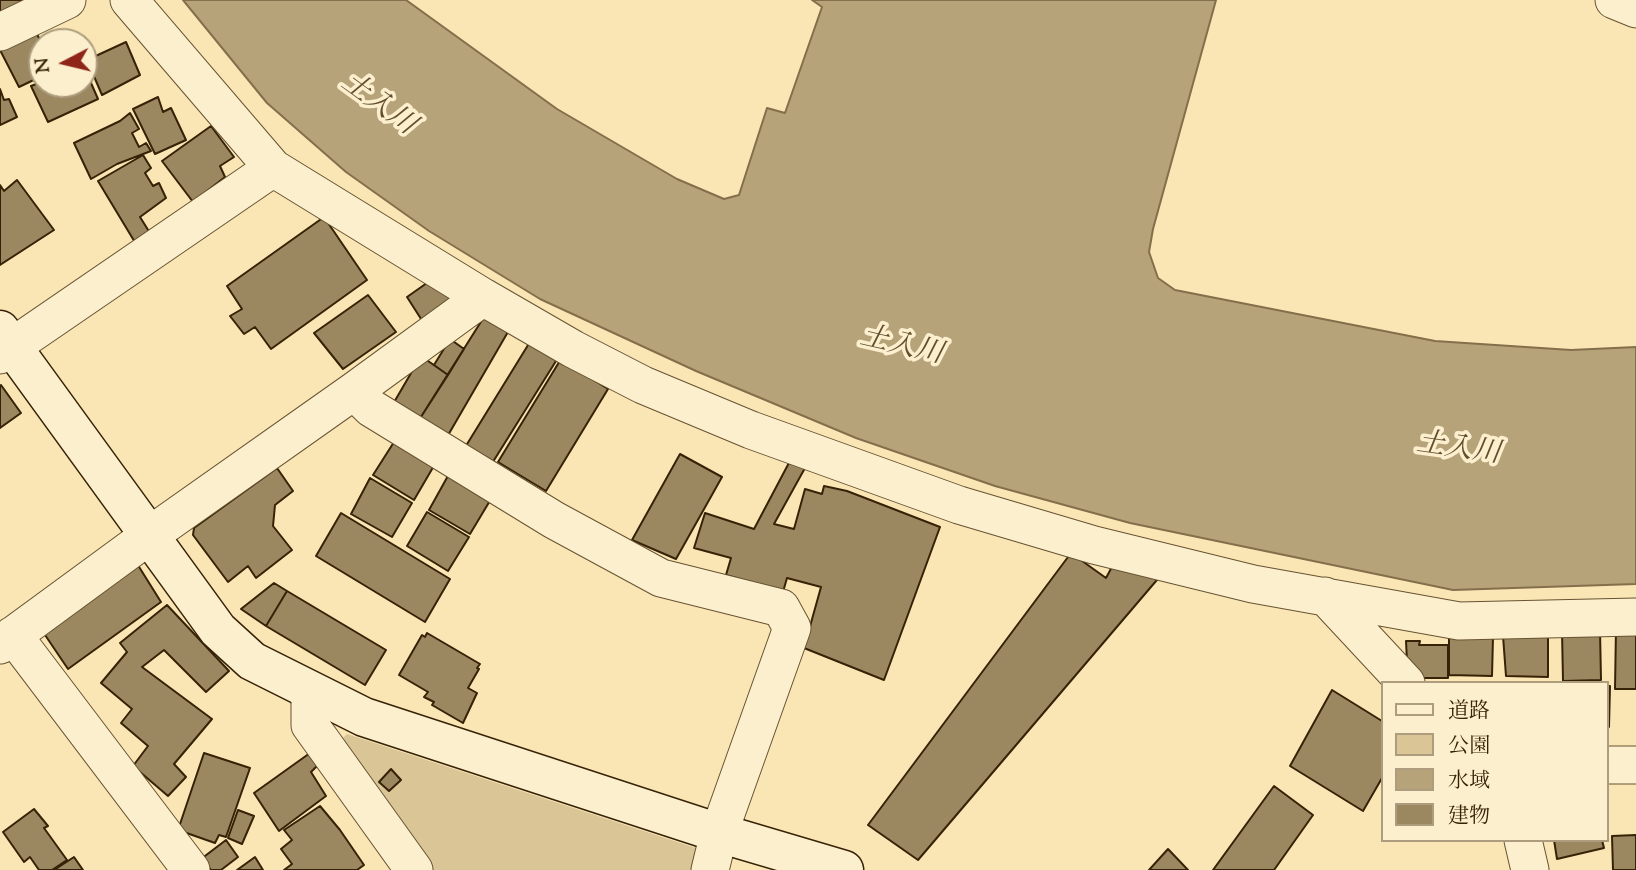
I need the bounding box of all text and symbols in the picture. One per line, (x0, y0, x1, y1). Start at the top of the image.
north arrow (28, 28, 98, 98)
text: N (29, 56, 58, 75)
water label: 土入川 (333, 68, 421, 144)
water label: 土入川 (856, 322, 946, 374)
water label: 土入川 (1414, 429, 1502, 473)
legend (1380, 681, 1608, 842)
text: 道路 (1448, 697, 1490, 727)
text: 公園 (1448, 732, 1490, 762)
text: 水域 (1448, 767, 1490, 797)
text: 建物 (1448, 802, 1490, 832)

